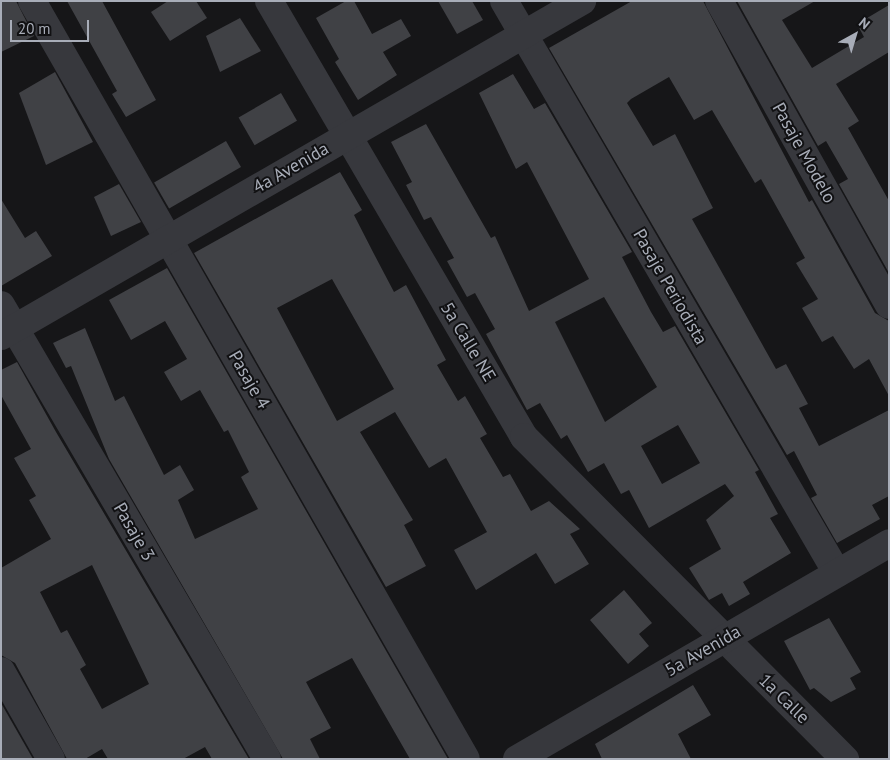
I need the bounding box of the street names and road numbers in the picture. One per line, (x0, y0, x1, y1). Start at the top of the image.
street label: Pasaje Modelo (768, 99, 840, 207)
street label: 4a Avenida (249, 138, 333, 198)
street label: Pasaje Periodista (628, 225, 712, 349)
street label: 5a Calle NE (436, 298, 500, 386)
street label: Pasaje 4 (224, 347, 274, 413)
street label: Pasaje 3 (109, 499, 159, 565)
street label: 5a Avenida (661, 621, 745, 681)
street label: 1a Calle (754, 670, 814, 728)

